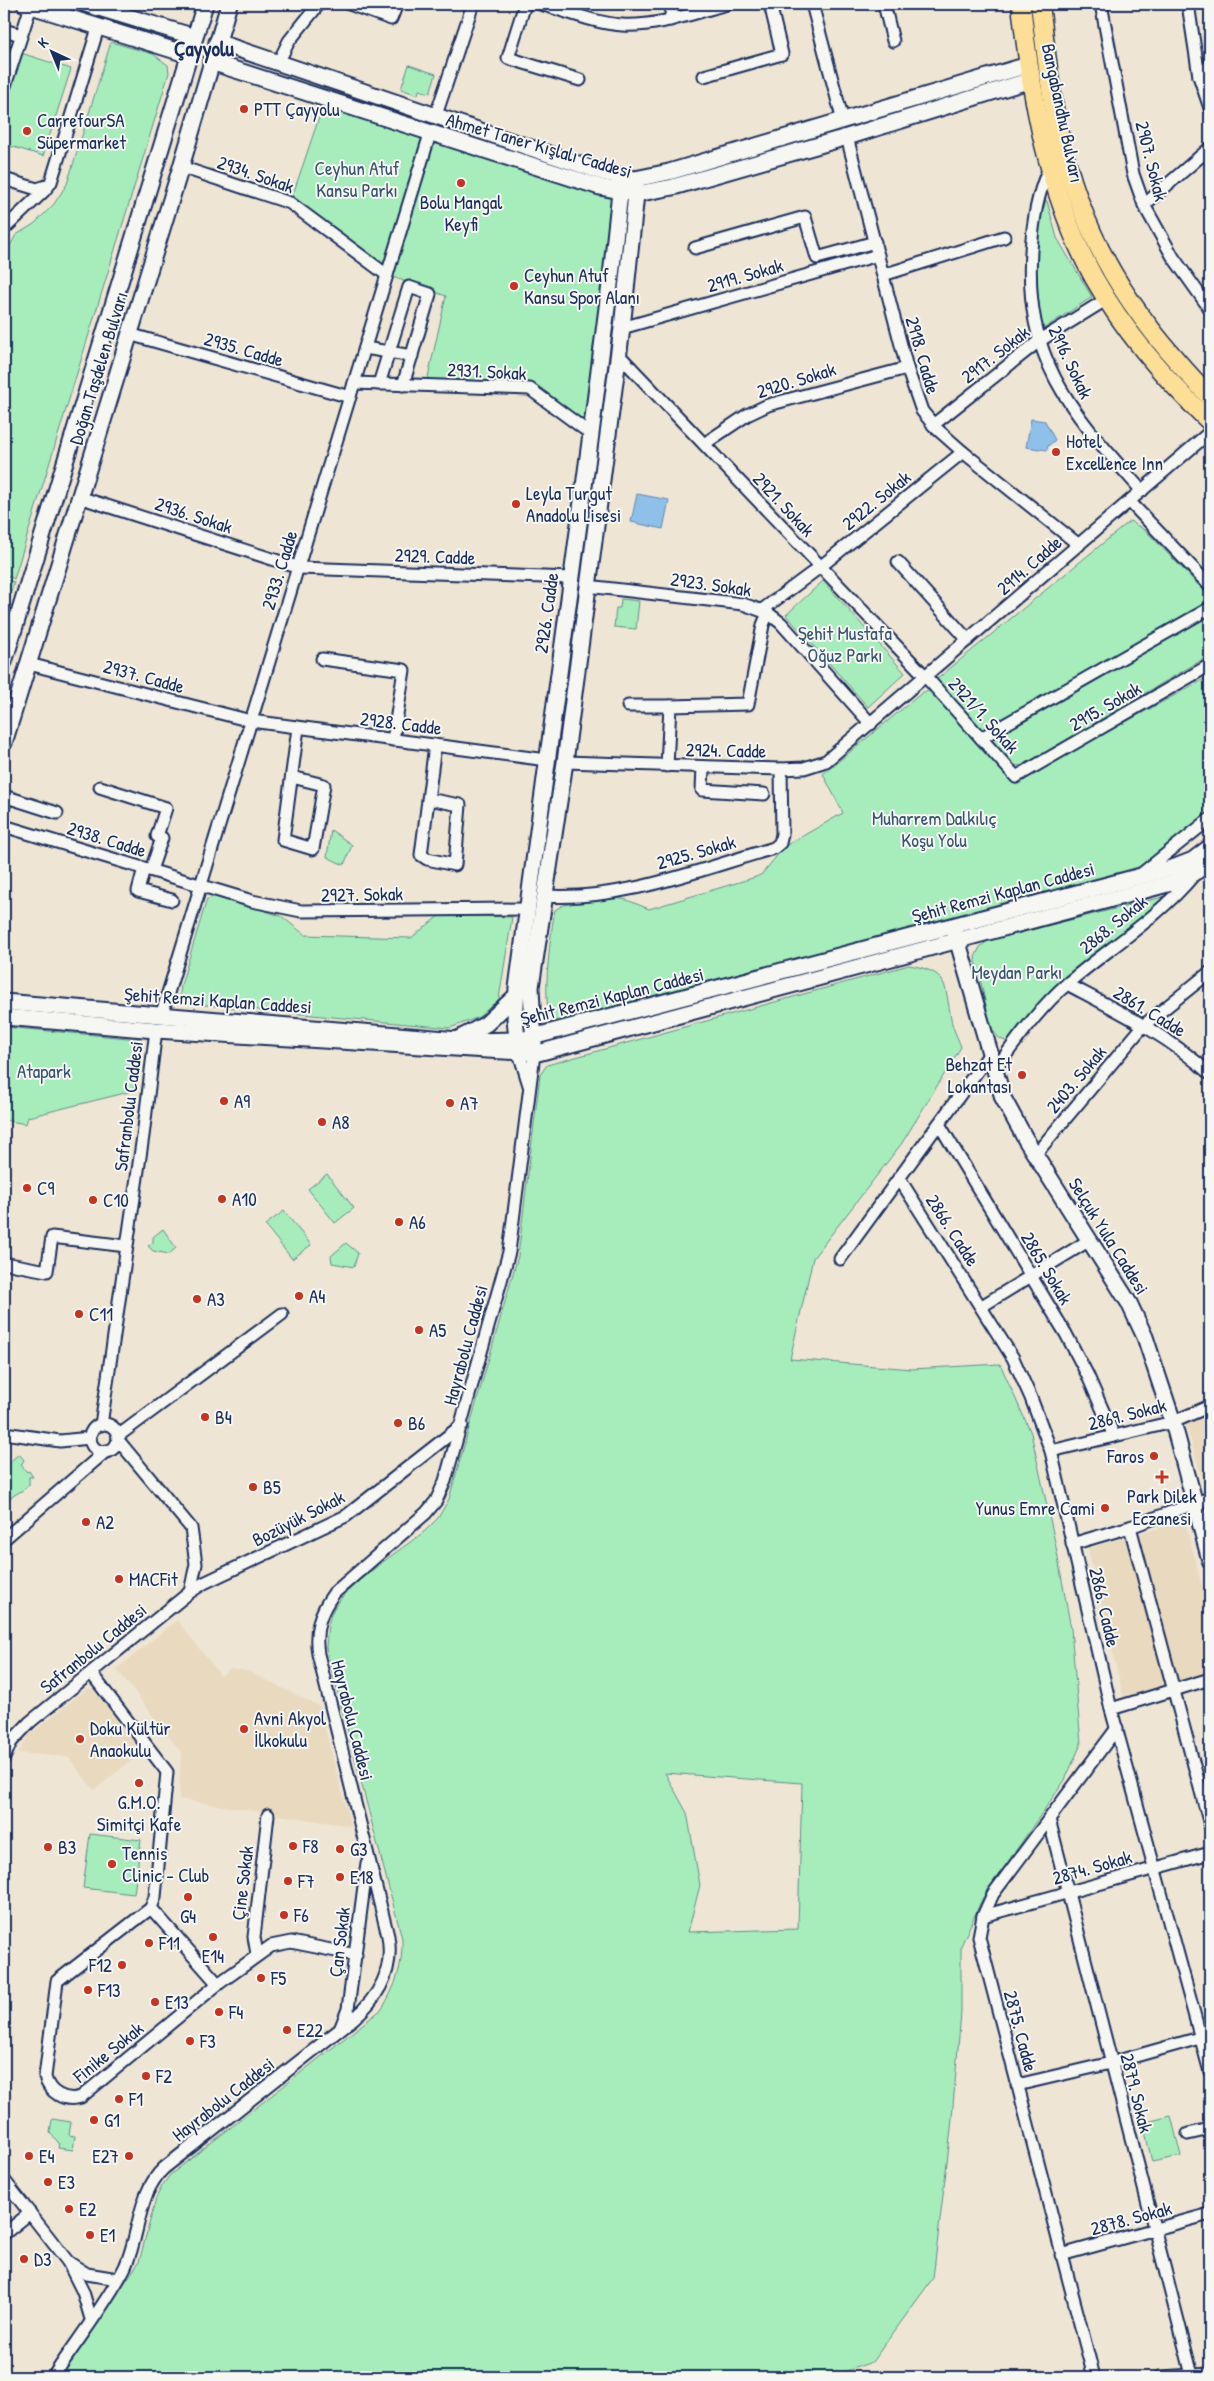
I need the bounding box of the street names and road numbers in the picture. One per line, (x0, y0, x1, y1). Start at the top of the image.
street label: Bangabandhu Bulvarı (1036, 41, 1090, 185)
street label: Ahmet Taner Kışlalı Caddesi (443, 106, 635, 184)
street label: 2907. Sokak (1129, 118, 1175, 204)
street label: 2934. Sokak (214, 149, 298, 199)
street label: 2919. Sokak (704, 252, 786, 298)
street label: Doğan Taşdelen Bulvarı (62, 288, 134, 448)
street label: 2918. Cadde (900, 313, 947, 397)
street label: 2917. Sokak (955, 319, 1035, 389)
street label: 2916. Sokak (1043, 321, 1099, 403)
street label: 2935. Cadde (201, 325, 287, 373)
street label: 2931. Sokak (447, 356, 527, 386)
street label: 2920. Sokak (753, 356, 839, 404)
street label: 2922. Sokak (836, 464, 916, 536)
street label: 2921. Sokak (747, 466, 821, 542)
street label: 2936. Sokak (152, 490, 236, 540)
street label: 2933. Cadde (255, 527, 303, 613)
street label: 2914. Cadde (991, 529, 1068, 601)
street label: 2929. Cadde (394, 542, 476, 570)
street label: 2923. Sokak (669, 565, 753, 603)
street label: 2926. Cadde (527, 571, 565, 655)
street label: 2937. Cadde (101, 653, 188, 699)
street label: 2921/1. Sokak (943, 671, 1025, 759)
street label: 2915. Sokak (1064, 675, 1146, 737)
street label: 2928. Cadde (359, 705, 444, 741)
street label: 2924. Cadde (685, 736, 767, 764)
street label: 2938. Cadde (64, 815, 150, 863)
street label: 2925. Sokak (654, 828, 739, 876)
street label: Şehit Remzi Kaplan Caddesi (909, 855, 1097, 929)
street label: 2927. Sokak (321, 880, 403, 908)
street label: 2868. Sokak (1073, 888, 1153, 960)
street label: Şehit Remzi Kaplan Caddesi (518, 961, 706, 1031)
street label: 2861. Cadde (1109, 979, 1191, 1043)
street label: Şehit Remzi Kaplan Caddesi (123, 980, 313, 1020)
street label: Safranbolu Caddesi (107, 1040, 149, 1172)
street label: 2403. Sokak (1040, 1040, 1112, 1118)
street label: Selçuk Yula Caddesi (1063, 1173, 1155, 1299)
street label: 2866. Cadde (920, 1189, 986, 1271)
street label: 2865. Sokak (1015, 1227, 1079, 1309)
street label: Hayrabolu Caddesi (436, 1282, 494, 1408)
street label: 2869. Sokak (1085, 1392, 1169, 1436)
street label: Bozüyük Sokak (247, 1484, 349, 1552)
street label: 2866. Cadde (1083, 1565, 1127, 1650)
street label: Safranbolu Caddesi (34, 1597, 152, 1699)
street label: Hayrabolu Caddesi (325, 1657, 381, 1783)
street label: 2874. Sokak (1049, 1843, 1135, 1891)
street label: Çine Sokak (225, 1844, 259, 1922)
street label: Çan Sokak (322, 1905, 356, 1979)
street label: 2875. Cadde (998, 1987, 1044, 2075)
street label: Finike Sokak (67, 2016, 149, 2089)
street label: 2879. Sokak (1115, 2050, 1160, 2136)
street label: Hayrabolu Caddesi (166, 2051, 280, 2147)
street label: 2878. Sokak (1088, 2195, 1174, 2241)

